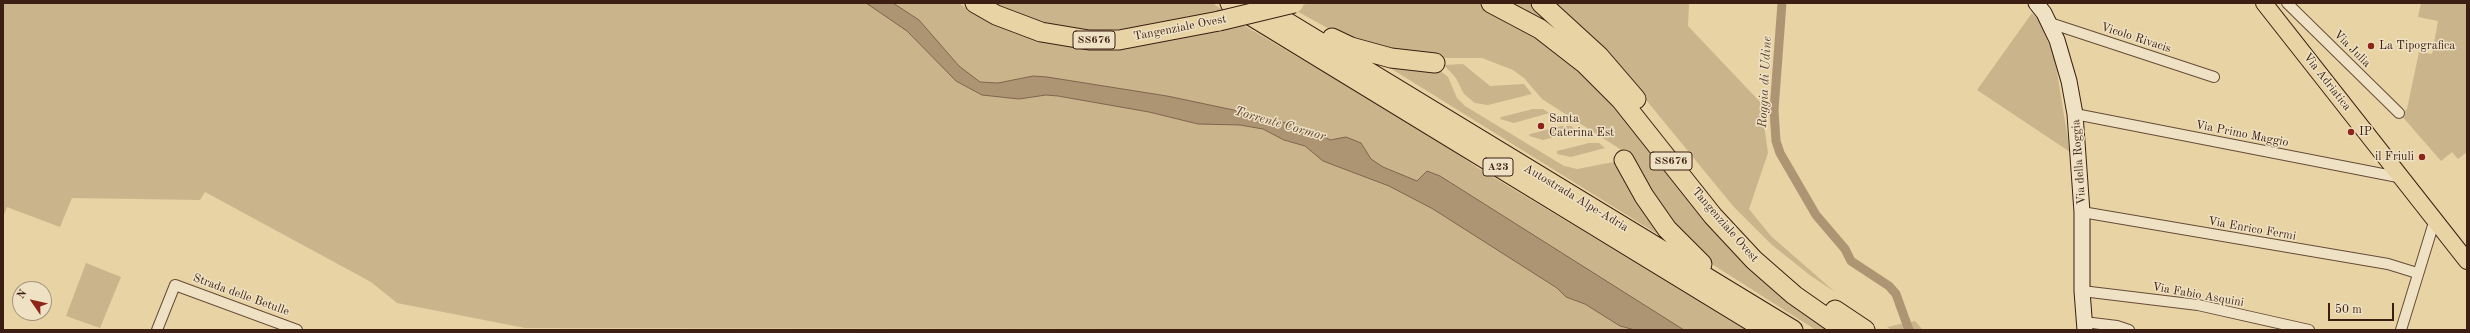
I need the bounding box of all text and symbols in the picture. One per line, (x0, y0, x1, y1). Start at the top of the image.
street label: Tangenziale Ovest (1132, 12, 1228, 44)
street label: Vicolo Rivacis (2099, 20, 2173, 56)
street label: Via Julia (2330, 27, 2374, 71)
road number: SS676 (1073, 31, 1115, 49)
water label: Roggia di Udine (1755, 36, 1775, 128)
place label: La Tipografica (2379, 39, 2455, 53)
marker: La Tipografica (2366, 41, 2376, 51)
street label: Via Adriatica (2300, 50, 2354, 114)
water label: Torrente Cormor (1232, 103, 1328, 145)
place label: Santa Caterina Est (1549, 112, 1614, 140)
street label: Via Primo Maggio (2194, 118, 2290, 150)
street label: Via della Roggia (2069, 119, 2089, 205)
marker: Santa Caterina Est (1536, 121, 1546, 131)
place label: IP (2359, 125, 2372, 139)
marker: IP (2346, 127, 2356, 137)
place label: il Friuli (2375, 150, 2414, 164)
road number: SS676 (1650, 152, 1692, 170)
marker: il Friuli (2417, 152, 2427, 162)
road number: A23 (1483, 158, 1513, 176)
street label: Autostrada Alpe-Adria (1521, 161, 1631, 235)
street label: Tangenziale Ovest (1689, 185, 1761, 265)
street label: Via Enrico Fermi (2207, 214, 2297, 244)
street label: Strada delle Betulle (191, 271, 291, 319)
street label: Via Fabio Asquini (2151, 280, 2245, 310)
north arrow (12, 281, 52, 321)
text: N (16, 288, 29, 301)
scale bar (2330, 295, 2396, 321)
text: 50 m (2335, 304, 2362, 316)

